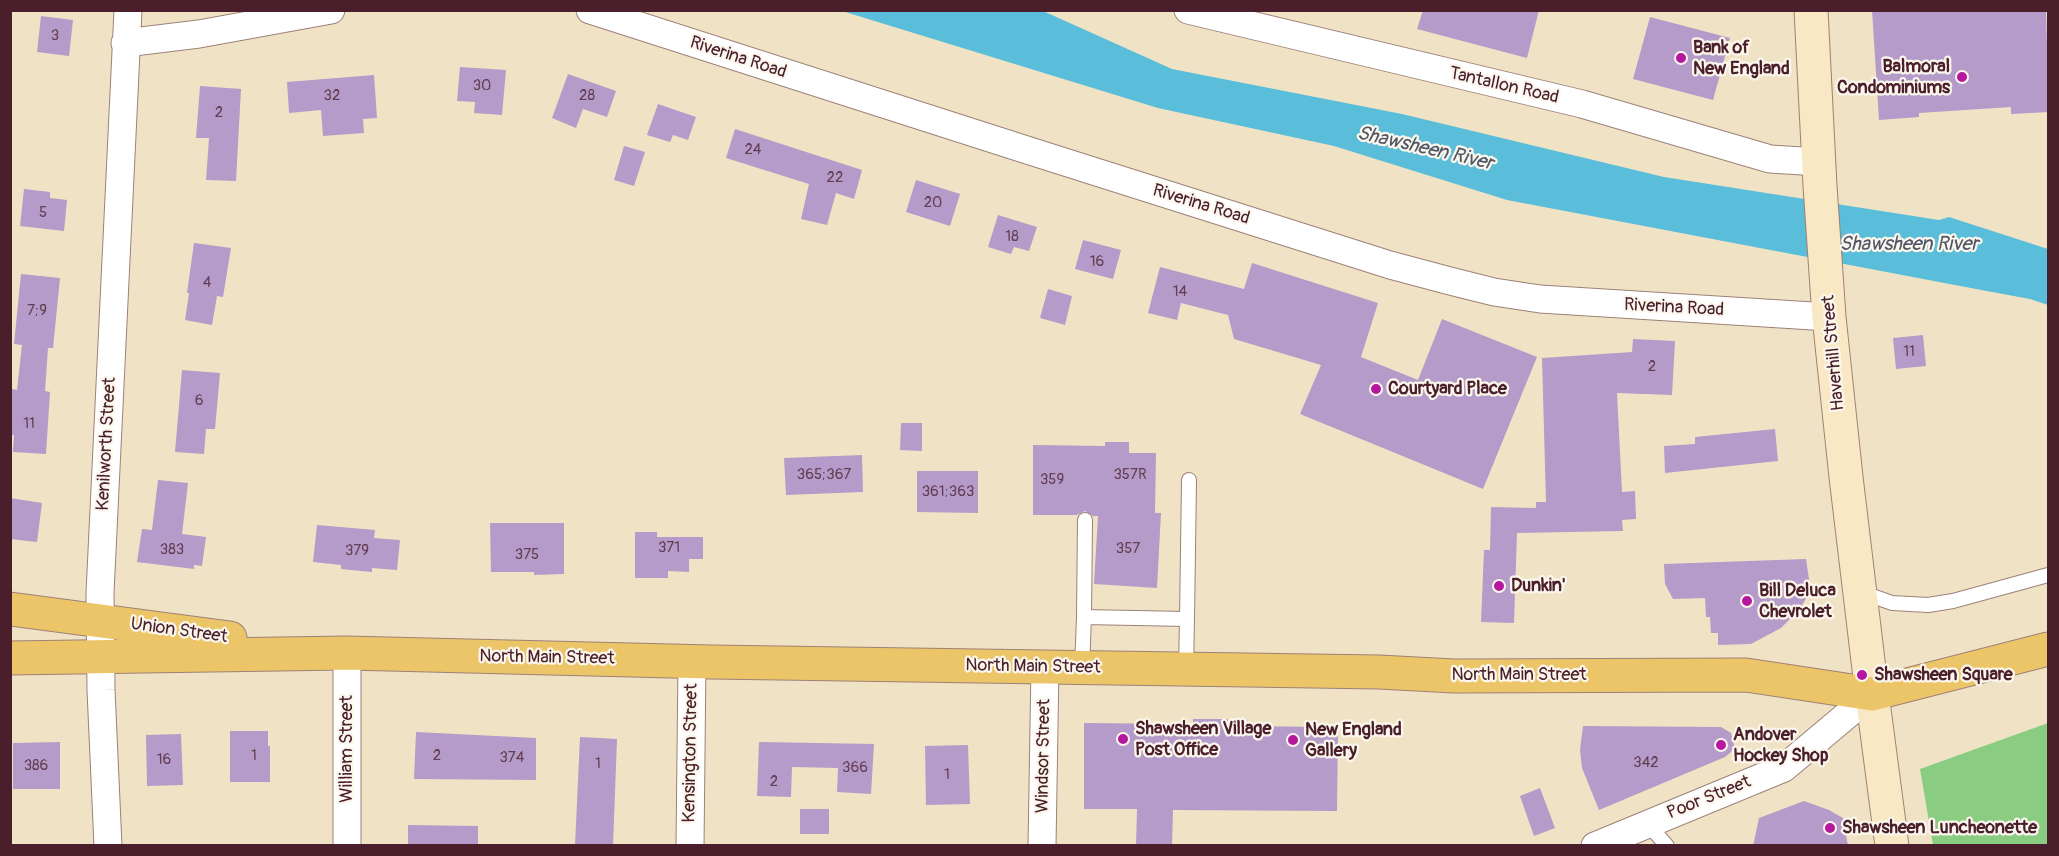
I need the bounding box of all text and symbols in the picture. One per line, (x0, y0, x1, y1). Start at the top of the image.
house number: 3 (51, 27, 59, 45)
street label: Riverina Road (687, 32, 789, 84)
place label: Bank of New England (1693, 37, 1790, 80)
marker: Bank of New England (1674, 51, 1688, 65)
place label: Balmoral Condominiums (1837, 56, 1950, 98)
street label: Tantallon Road (1447, 63, 1561, 109)
marker: Balmoral Condominiums (1955, 70, 1969, 84)
house number: 30 (473, 77, 491, 95)
house number: 32 (324, 87, 340, 105)
house number: 28 (579, 87, 595, 105)
house number: 2 (215, 104, 223, 122)
water label: Shawsheen River (1355, 122, 1495, 176)
house number: 24 (744, 141, 762, 159)
house number: 22 (827, 169, 843, 187)
street label: Riverina Road (1150, 180, 1252, 230)
house number: 20 (924, 194, 942, 212)
house number: 5 (39, 204, 47, 222)
house number: 18 (1005, 228, 1019, 246)
water label: Shawsheen River (1840, 233, 1978, 257)
house number: 16 (1090, 253, 1104, 271)
house number: 4 (203, 274, 211, 292)
house number: 14 (1173, 283, 1187, 301)
street label: Haverhill Street (1818, 294, 1850, 412)
street label: Riverina Road (1623, 295, 1725, 321)
house number: 7;9 (27, 302, 47, 320)
house number: 11 (1903, 343, 1915, 361)
house number: 2 (1648, 358, 1656, 376)
street label: Kenilworth Street (93, 377, 121, 511)
place label: Courtyard Place (1388, 378, 1507, 400)
marker: Courtyard Place (1369, 382, 1383, 396)
house number: 6 (195, 392, 203, 410)
house number: 11 (23, 415, 35, 433)
house number: 365;367 (797, 466, 851, 484)
house number: 357R (1113, 466, 1147, 484)
house number: 359 (1040, 471, 1064, 489)
house number: 361;363 (922, 483, 974, 501)
house number: 371 (658, 539, 680, 557)
house number: 357 (1116, 540, 1140, 558)
house number: 383 (160, 541, 184, 559)
house number: 379 (345, 542, 369, 560)
house number: 375 (515, 546, 539, 564)
place label: Dunkin' (1511, 575, 1565, 597)
marker: Dunkin' (1492, 579, 1506, 593)
place label: Bill Deluca Chevrolet (1759, 580, 1836, 622)
marker: Bill Deluca Chevrolet (1740, 594, 1754, 608)
street label: Union Street (129, 614, 229, 648)
street label: North Main Street (479, 646, 615, 670)
street label: North Main Street (965, 655, 1101, 679)
street label: North Main Street (1451, 664, 1587, 686)
place label: Shawsheen Square (1874, 664, 2013, 686)
marker: Shawsheen Square (1855, 668, 1869, 682)
street label: Kensington Street (679, 683, 703, 823)
street label: William Street (336, 695, 358, 803)
street label: Windsor Street (1032, 699, 1056, 813)
place label: Shawsheen Village Post Office (1135, 718, 1271, 760)
place label: New England Gallery (1305, 719, 1402, 762)
place label: Andover Hockey Shop (1733, 724, 1828, 766)
marker: Shawsheen Village Post Office (1116, 732, 1130, 746)
marker: New England Gallery (1286, 733, 1300, 747)
marker: Andover Hockey Shop (1714, 738, 1728, 752)
house number: 1 (251, 747, 257, 765)
house number: 2 (433, 747, 441, 765)
house number: 374 (499, 749, 525, 767)
house number: 16 (157, 751, 171, 769)
house number: 342 (1633, 754, 1659, 772)
house number: 1 (595, 755, 601, 773)
house number: 386 (24, 757, 48, 775)
house number: 366 (842, 759, 868, 777)
house number: 1 (944, 766, 950, 784)
street label: Poor Street (1664, 771, 1754, 825)
house number: 2 (770, 773, 778, 791)
place label: Shawsheen Luncheonette (1842, 817, 2037, 839)
marker: Shawsheen Luncheonette (1823, 821, 1837, 835)

